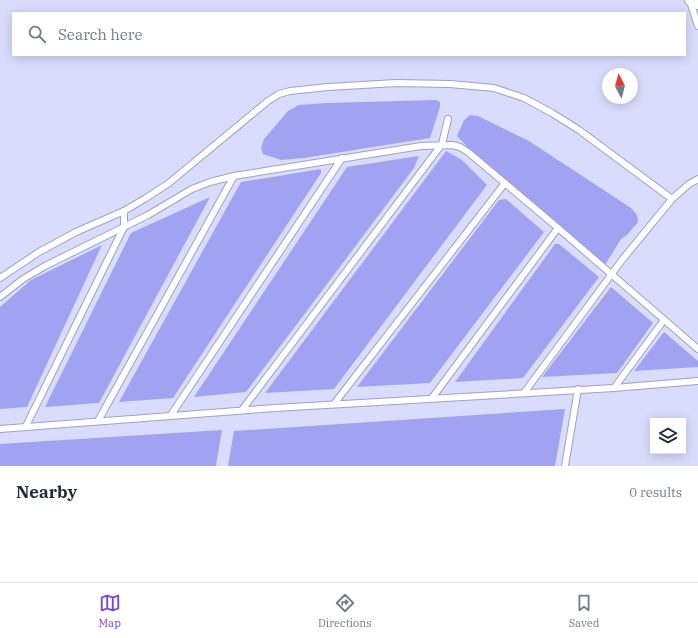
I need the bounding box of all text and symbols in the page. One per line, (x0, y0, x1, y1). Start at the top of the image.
search box (12, 12, 686, 56)
icon: search (26, 23, 48, 45)
text: Search here (58, 25, 143, 44)
north arrow (602, 68, 638, 104)
map controls (650, 418, 686, 454)
button: layers (650, 418, 686, 454)
text: Nearby (16, 481, 77, 503)
text: 0 results (629, 484, 682, 501)
tab: Map (99, 592, 121, 630)
tab: Directions (318, 592, 372, 630)
tab: Saved (569, 592, 599, 630)

